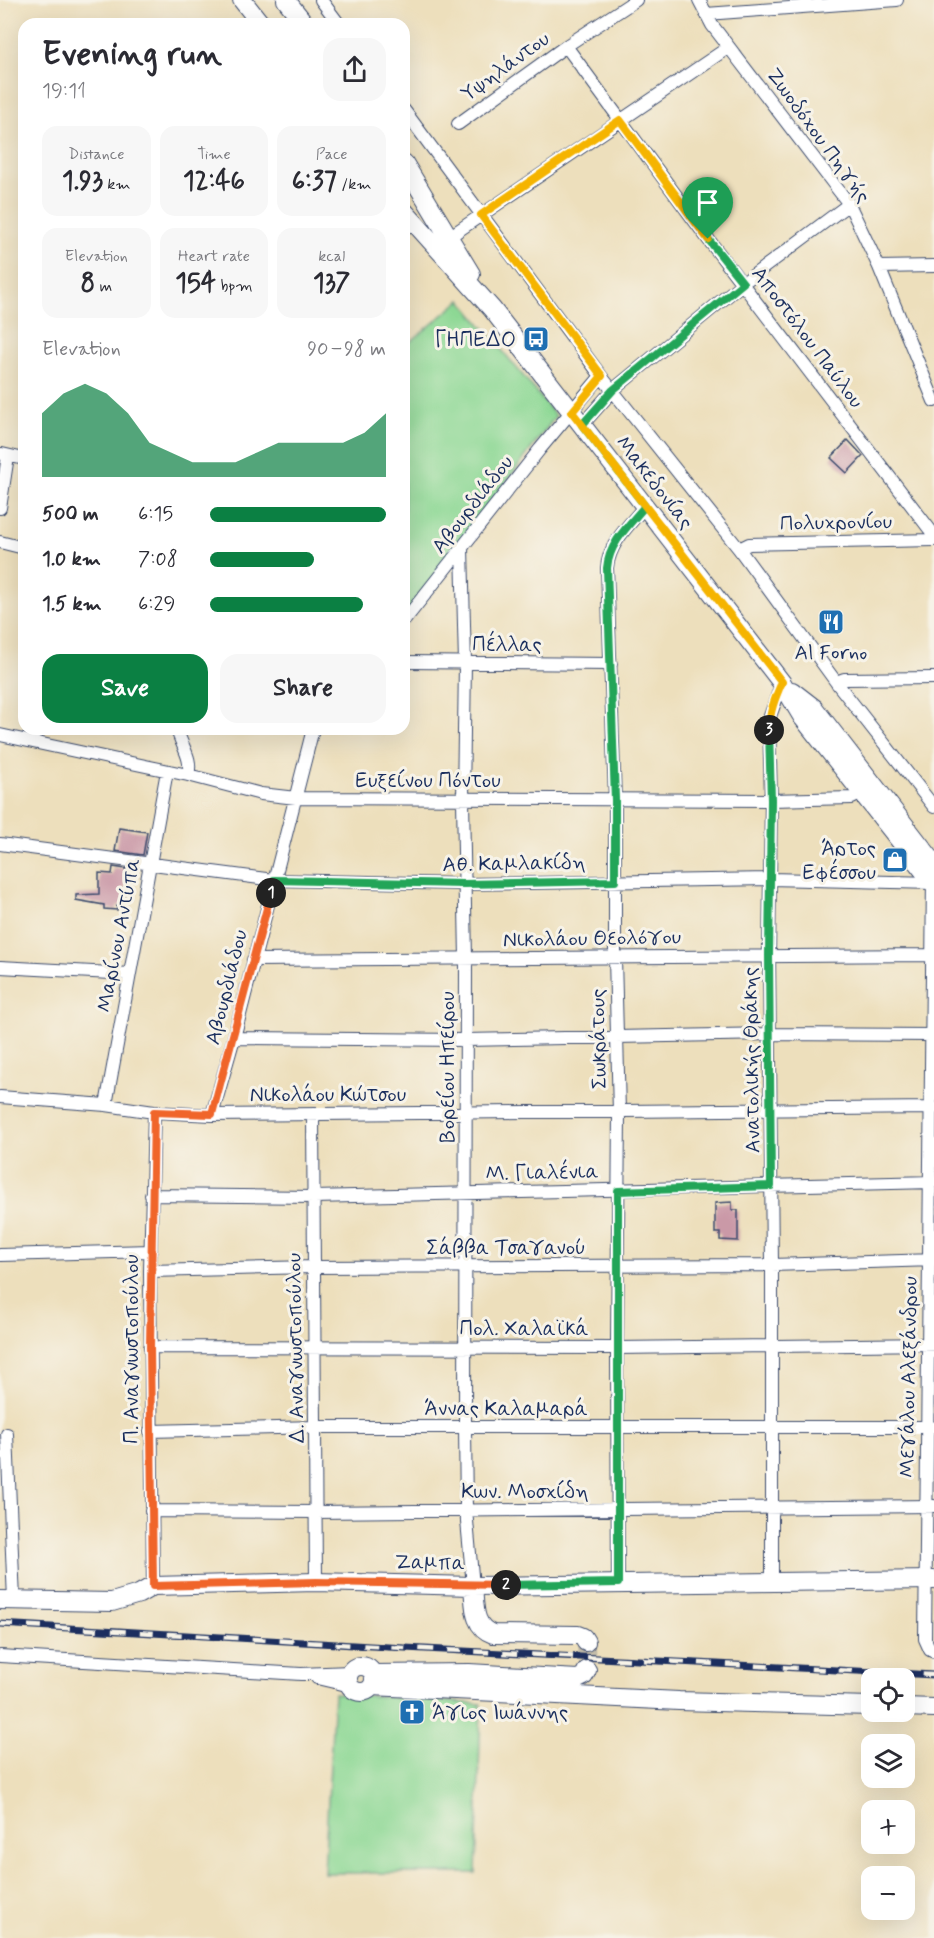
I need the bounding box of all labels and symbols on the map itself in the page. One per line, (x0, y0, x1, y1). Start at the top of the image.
street label: Υψηλάντου (456, 25, 556, 108)
street label: Ζωοδόχου Πηγής (760, 62, 877, 209)
pin (682, 177, 733, 239)
street label: Αποστόλου Παύλου (745, 261, 870, 414)
bus stop icon: ΓΗΠΕΔΟ (521, 324, 551, 354)
place label: ΓΗΠΕΔΟ (434, 326, 516, 354)
street label: Μακεδονίας (609, 430, 700, 535)
street label: Αβουρδιάδου (425, 450, 520, 560)
street label: Πολυχρονίου (780, 508, 892, 538)
restaurant icon: Al Forno (816, 607, 846, 637)
street label: Πέλλας (472, 630, 542, 659)
place label: Al Forno (795, 639, 867, 667)
pin: 3 (754, 715, 784, 745)
street label: Ευξείνου Πόντου (355, 767, 501, 795)
place label: Άρτος Εφέσσου (802, 835, 876, 887)
shop icon: Άρτος Εφέσσου (880, 845, 910, 875)
street label: Αθ. Καμλακίδη (442, 849, 586, 879)
street label: Μαρίνου Αντύπα (90, 856, 148, 1015)
pin: 1 (256, 878, 286, 908)
street label: Νικολάου Θεολόγου (503, 923, 681, 955)
street label: Αβουρδιάδου (199, 927, 255, 1048)
street label: Ανατολικής Θράκης (736, 967, 768, 1153)
street label: Σωκράτους (584, 988, 614, 1089)
street label: Βορείου Ηπείρου (434, 991, 462, 1143)
street label: Νικολάου Κώτσου (250, 1081, 406, 1109)
street label: Μ. Γιαλένια (485, 1157, 599, 1188)
street label: Σάββα Τσαγανού (426, 1234, 586, 1262)
street label: Δ. Αναγνωστοπούλου (280, 1253, 312, 1443)
street label: Π. Αναγνωστοπούλου (118, 1254, 146, 1444)
street label: Μεγάλου Αλεξάνδρου (893, 1276, 925, 1478)
street label: Πολ. Χαλαϊκά (460, 1315, 588, 1343)
street label: Άννας Καλαμαρά (424, 1395, 588, 1423)
street label: Κων. Μοσχίδη (461, 1478, 589, 1506)
street label: Ζαμπα (395, 1548, 465, 1578)
pin: 2 (491, 1570, 521, 1600)
church icon: Άγιος Ιωάννης (397, 1697, 427, 1727)
place label: Άγιος Ιωάννης (432, 1699, 568, 1727)

